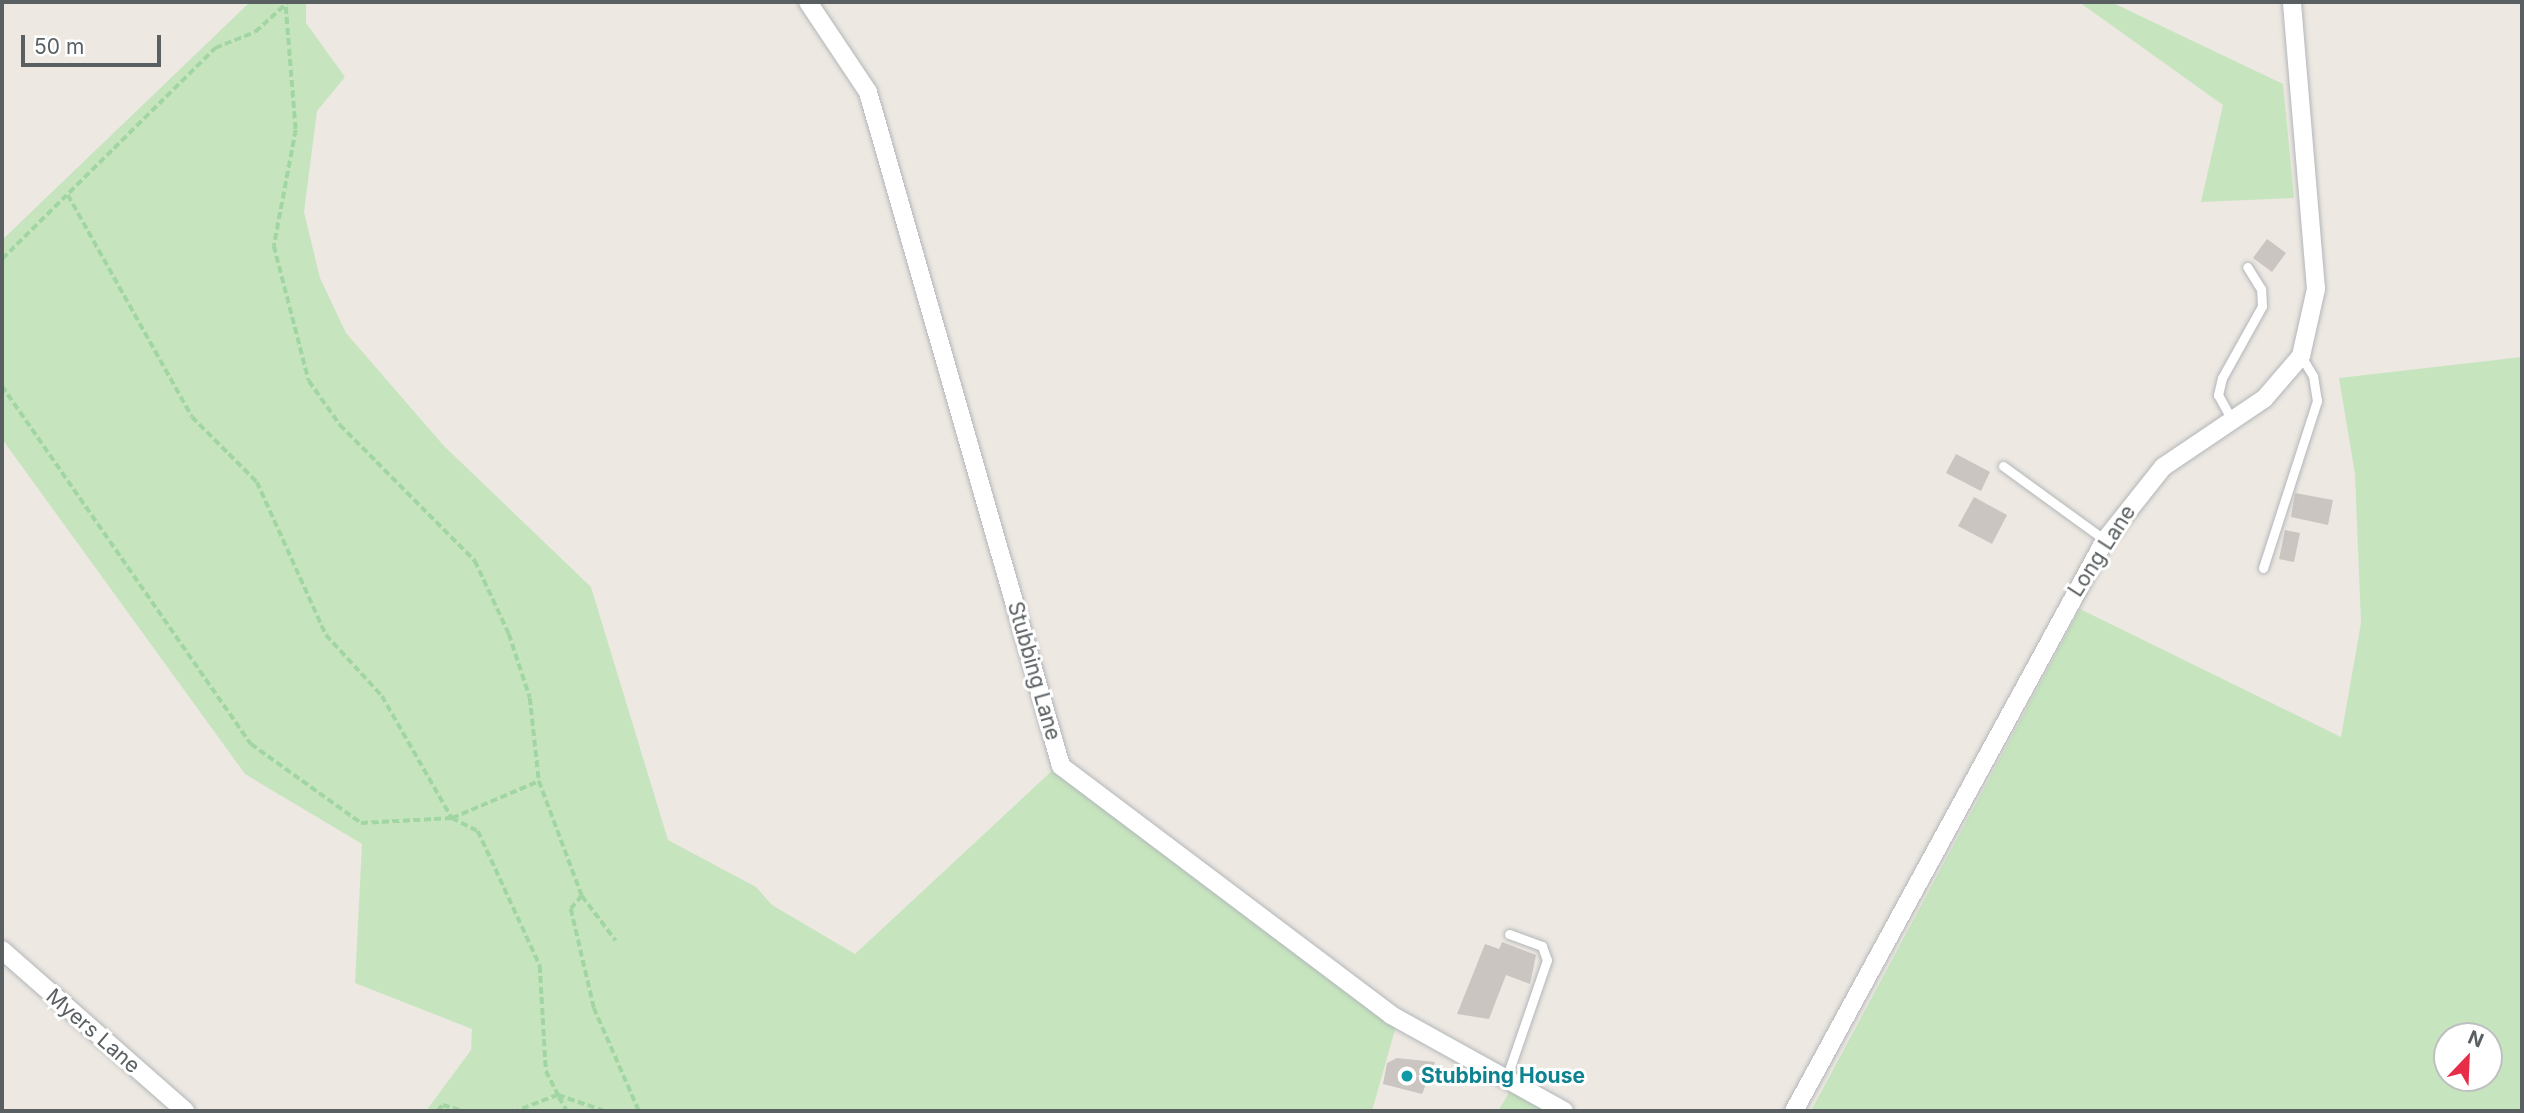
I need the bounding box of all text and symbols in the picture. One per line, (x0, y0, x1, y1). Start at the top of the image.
scale bar (24, 21, 164, 65)
text: 50 m (34, 34, 84, 59)
street label: Long Lane (2063, 501, 2141, 601)
street label: Stubbing Lane (1002, 599, 1066, 743)
street label: Myers Lane (41, 983, 145, 1079)
north arrow (2433, 1022, 2503, 1092)
text: N (2464, 1026, 2487, 1052)
place label: Stubbing House (1421, 1063, 1585, 1089)
marker: Stubbing House (1399, 1068, 1415, 1084)

